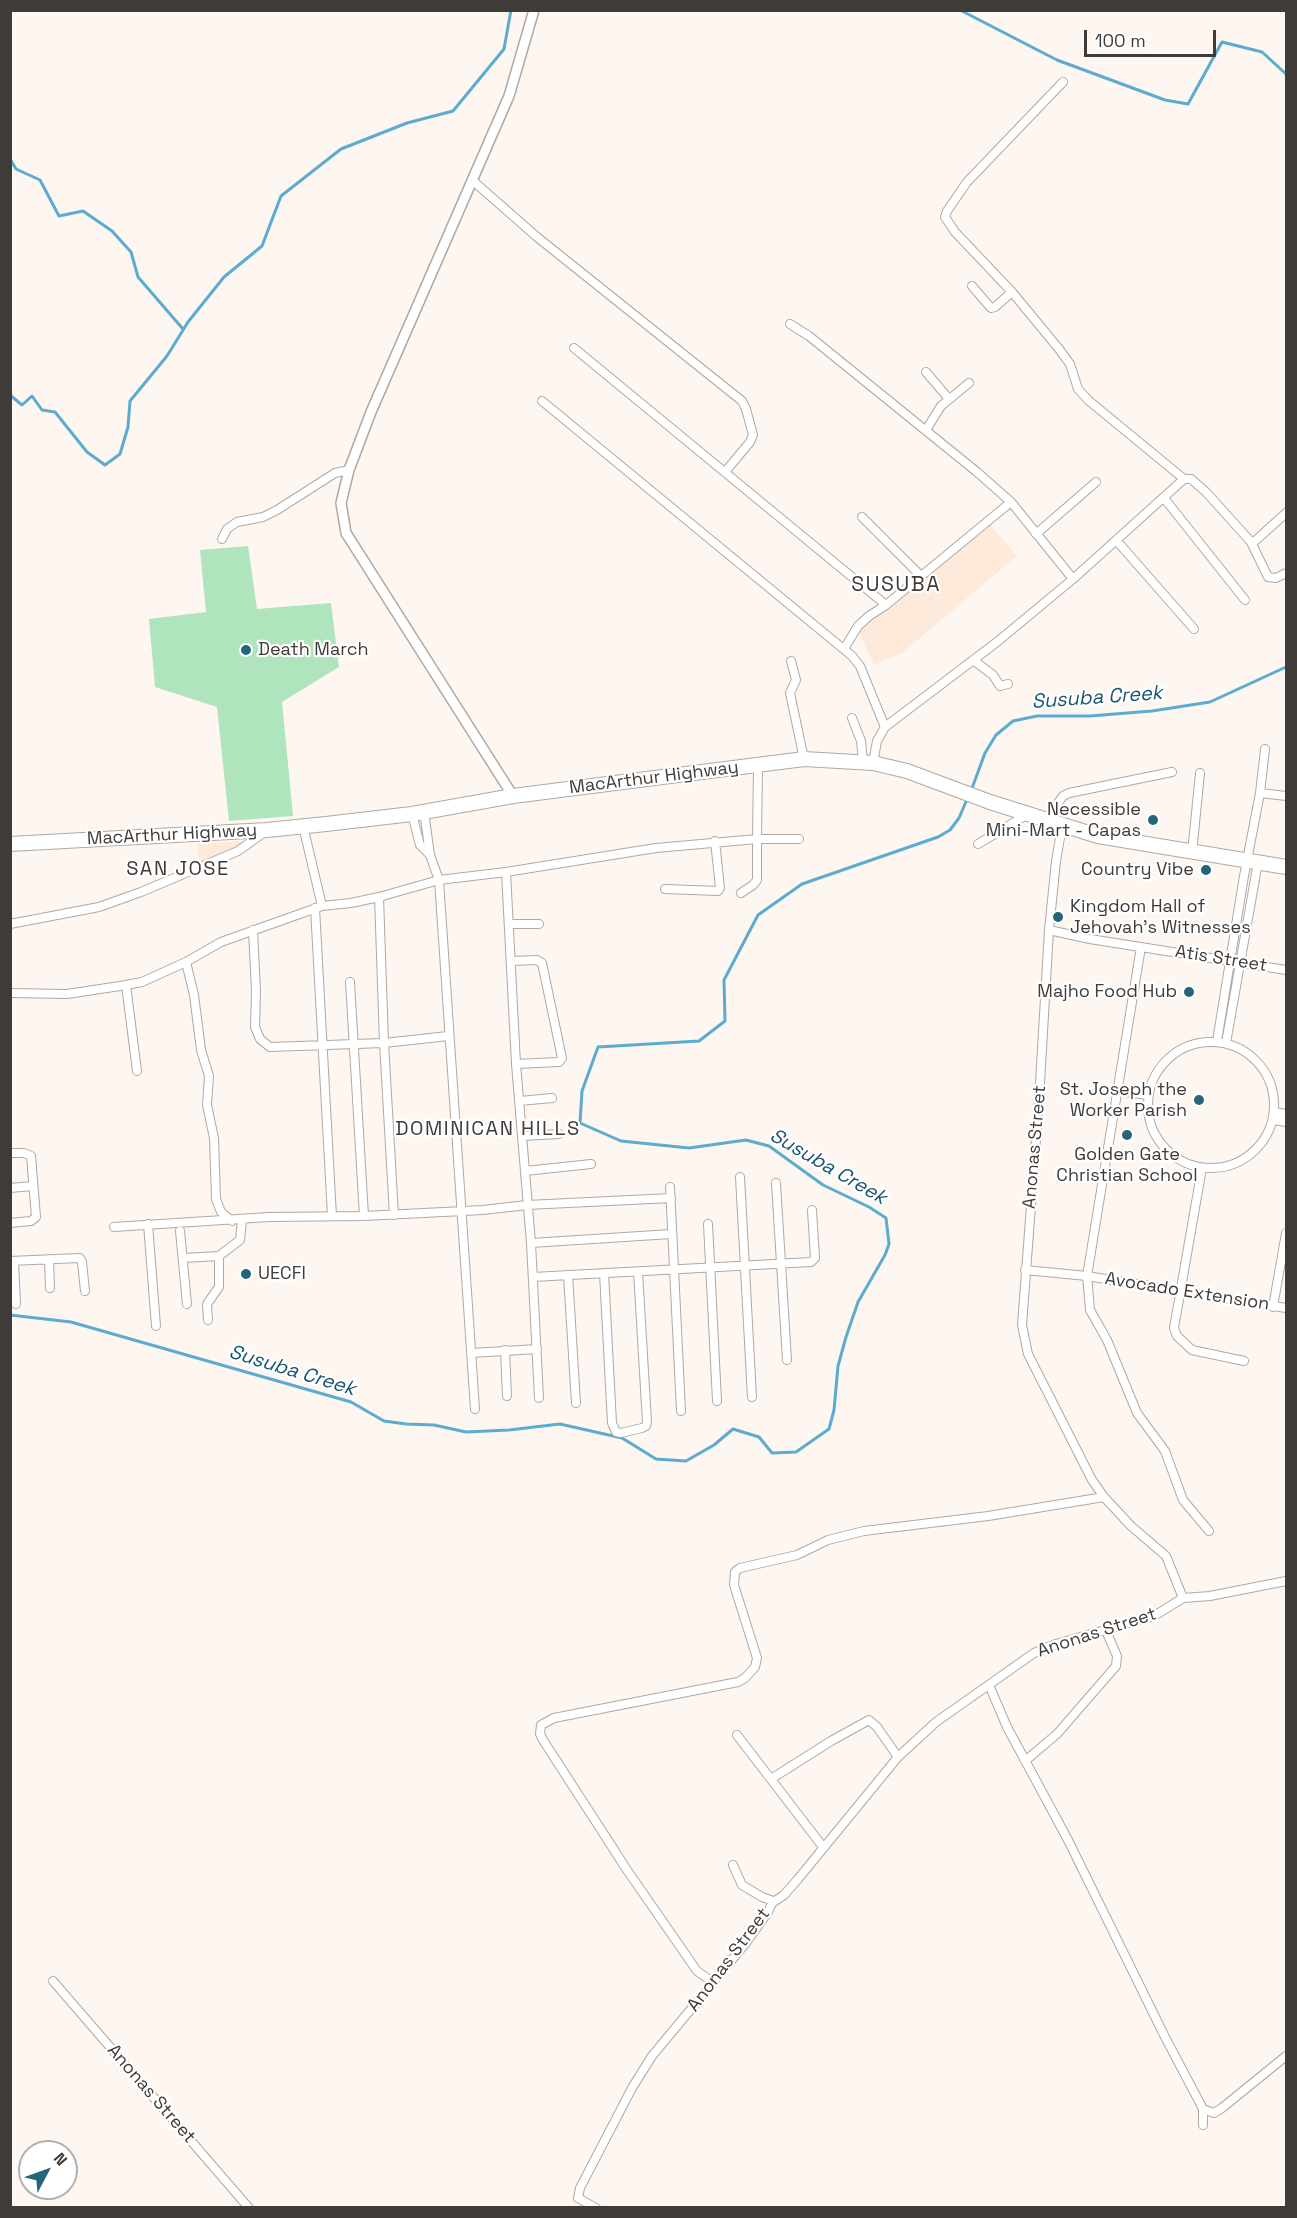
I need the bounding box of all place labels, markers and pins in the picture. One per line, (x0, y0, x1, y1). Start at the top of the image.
place label: Death March (258, 639, 368, 661)
marker: Death March (239, 643, 253, 657)
place label: Necessible Mini-Mart - Capas (986, 799, 1141, 842)
marker: Necessible Mini-Mart - Capas (1146, 813, 1160, 827)
place label: Country Vibe (1081, 859, 1194, 881)
marker: Country Vibe (1199, 863, 1213, 877)
place label: Kingdom Hall of Jehovah's Witnesses (1070, 896, 1251, 938)
marker: Kingdom Hall of Jehovah's Witnesses (1051, 910, 1065, 924)
place label: Majho Food Hub (1037, 981, 1177, 1003)
marker: Majho Food Hub (1182, 985, 1196, 999)
place label: St. Joseph the Worker Parish (1060, 1079, 1187, 1122)
marker: St. Joseph the Worker Parish (1192, 1093, 1206, 1107)
marker: Golden Gate Christian School (1120, 1128, 1134, 1142)
place label: Golden Gate Christian School (1056, 1144, 1198, 1186)
place label: UECFI (258, 1263, 306, 1285)
marker: UECFI (239, 1267, 253, 1281)

